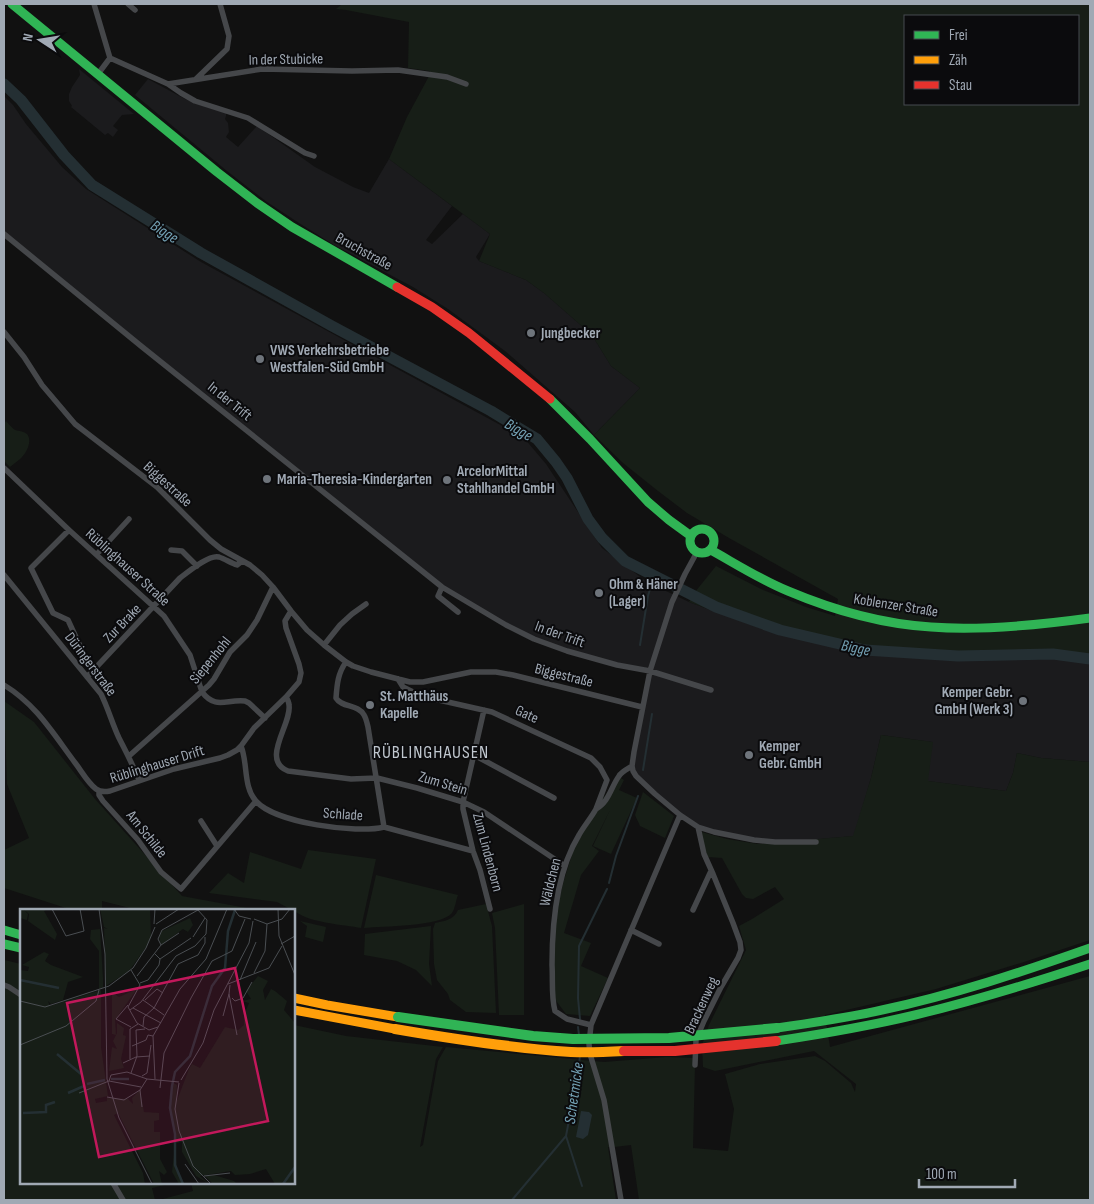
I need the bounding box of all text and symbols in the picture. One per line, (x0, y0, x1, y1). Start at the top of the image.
north arrow (15, 15, 65, 65)
legend (904, 15, 1079, 105)
text: Frei (949, 26, 968, 45)
text: N (19, 32, 37, 43)
street label: In der Stubicke (249, 49, 323, 70)
text: Zäh (949, 51, 967, 70)
text: Stau (949, 76, 972, 95)
water label: Bigge (147, 216, 182, 248)
street label: Bruchstraße (332, 228, 395, 275)
place label: Jungbecker (540, 324, 601, 343)
marker: Jungbecker (525, 327, 537, 339)
place label: VWS Verkehrsbetriebe Westfalen-Süd GmbH (270, 341, 389, 377)
marker: VWS Verkehrsbetriebe Westfalen-Süd GmbH (254, 353, 266, 365)
street label: In der Trift (204, 378, 256, 425)
water label: Bigge (501, 415, 536, 446)
street label: Biggestraße (139, 457, 196, 511)
place label: ArcelorMittal Stahlhandel GmbH (456, 462, 555, 498)
place label: Maria-Theresia-Kindergarten (277, 470, 432, 489)
marker: Maria-Theresia-Kindergarten (261, 473, 273, 485)
marker: ArcelorMittal Stahlhandel GmbH (441, 474, 453, 486)
street label: Rüblinghauser Straße (81, 524, 174, 610)
place label: Ohm & Häner (Lager) (609, 575, 678, 611)
marker: Ohm & Häner (Lager) (593, 587, 605, 599)
street label: Koblenzer Straße (852, 589, 940, 622)
street label: Zur Brake (99, 600, 146, 647)
street label: In der Trift (532, 617, 588, 652)
street label: Düringerstraße (60, 628, 121, 700)
street label: Siepenhohl (185, 633, 235, 688)
water label: Bigge (840, 636, 872, 661)
street label: Biggestraße (533, 659, 595, 692)
place label: Kemper Gebr. GmbH (Werk 3) (935, 683, 1013, 719)
place label: St. Matthäus Kapelle (380, 687, 449, 723)
marker: Kemper Gebr. GmbH (Werk 3) (1017, 695, 1029, 707)
marker: St. Matthäus Kapelle (364, 699, 376, 711)
street label: Gate (512, 701, 541, 728)
place label: Kemper Gebr. GmbH (759, 737, 822, 773)
street label: Rüblinghauser Drift (108, 741, 207, 788)
district label: RÜBLINGHAUSEN (373, 742, 489, 763)
marker: Kemper Gebr. GmbH (743, 749, 755, 761)
street label: Zum Stein (416, 767, 470, 800)
street label: Schlade (322, 804, 363, 825)
street label: Am Schilde (121, 806, 171, 862)
street label: Zum Lindenborn (468, 811, 507, 894)
street label: Wäldchen (535, 856, 566, 908)
inset map (20, 909, 295, 1184)
street label: Brackenweg (680, 974, 723, 1037)
water label: Schetmicke (561, 1061, 588, 1125)
scale bar (919, 1156, 1015, 1188)
text: 100 m (926, 1165, 957, 1184)

